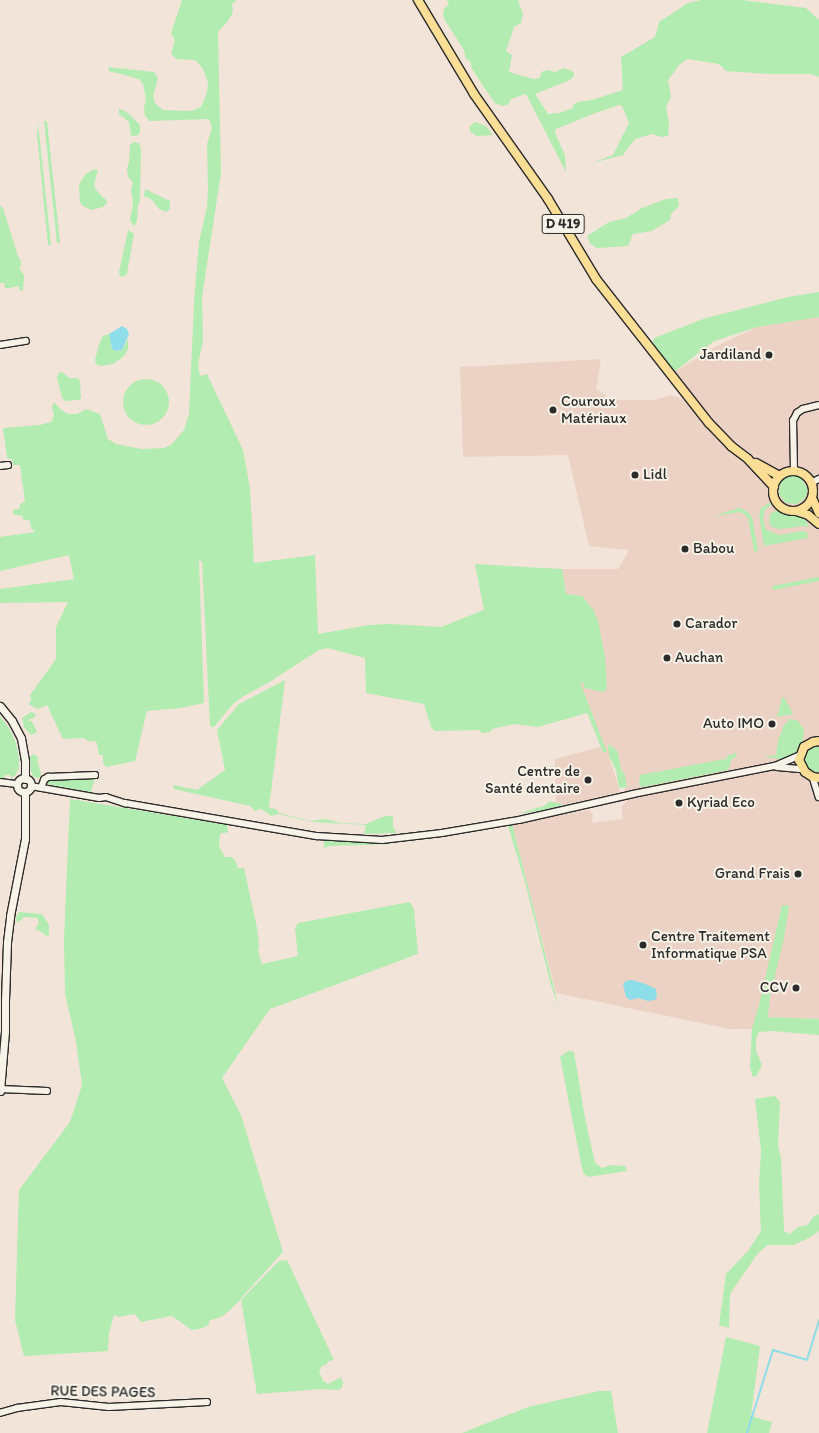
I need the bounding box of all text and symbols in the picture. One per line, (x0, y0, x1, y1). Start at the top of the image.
road number: D 419 (541, 212, 585, 236)
place label: Jardiland (700, 346, 761, 364)
marker: Jardiland (764, 350, 774, 360)
place label: Couroux Matériaux (561, 392, 626, 427)
marker: Couroux Matériaux (548, 405, 558, 415)
place label: Lidl (643, 466, 667, 484)
marker: Lidl (630, 470, 640, 480)
place label: Babou (693, 540, 734, 558)
marker: Babou (680, 544, 690, 554)
place label: Carador (685, 615, 737, 633)
marker: Carador (672, 619, 682, 629)
place label: Auchan (675, 649, 723, 667)
marker: Auchan (662, 653, 672, 663)
place label: Auto IMO (701, 715, 764, 733)
marker: Auto IMO (767, 719, 777, 729)
place label: Centre de Santé dentaire (486, 762, 580, 797)
marker: Centre de Santé dentaire (583, 775, 593, 785)
place label: Kyriad Eco (687, 794, 755, 812)
marker: Kyriad Eco (674, 798, 684, 808)
place label: Grand Frais (715, 865, 790, 883)
marker: Grand Frais (793, 869, 803, 879)
place label: Centre Traitement Informatique PSA (651, 927, 770, 962)
marker: Centre Traitement Informatique PSA (638, 940, 648, 950)
place label: CCV (760, 979, 788, 997)
marker: CCV (791, 983, 801, 993)
street label: RUE DES PAGES (50, 1382, 156, 1402)

